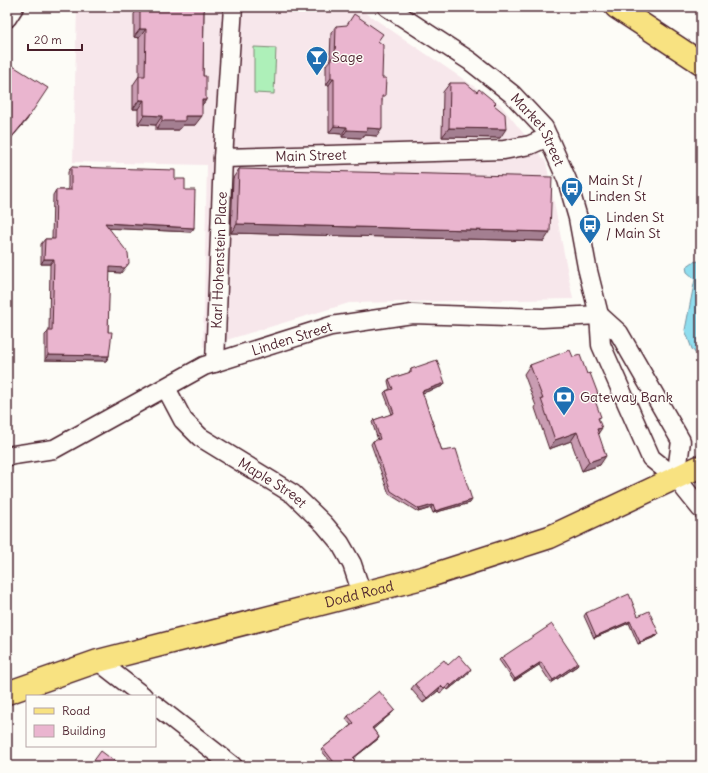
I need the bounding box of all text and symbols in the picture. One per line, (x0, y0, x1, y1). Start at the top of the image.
scale bar (28, 26, 82, 52)
text: 20 m (34, 32, 62, 47)
bar icon: Sage (304, 44, 330, 77)
place label: Sage (332, 48, 363, 66)
street label: Market Street (507, 89, 569, 169)
street label: Main Street (275, 145, 347, 166)
place label: Main St / Linden St (588, 171, 647, 205)
bus stop icon: Main St / Linden St (559, 175, 585, 208)
street label: Karl Hohenstein Place (207, 191, 231, 329)
place label: Linden St / Main St (606, 208, 665, 242)
bus stop icon: Linden St / Main St (577, 212, 603, 245)
street label: Linden Street (249, 317, 335, 359)
bank icon: Gateway Bank (551, 384, 577, 417)
place label: Gateway Bank (580, 388, 673, 406)
street label: Maple Street (235, 454, 311, 512)
street label: Dodd Road (323, 577, 395, 612)
legend (26, 695, 156, 747)
text: Road (62, 703, 90, 718)
text: Building (62, 723, 106, 738)

